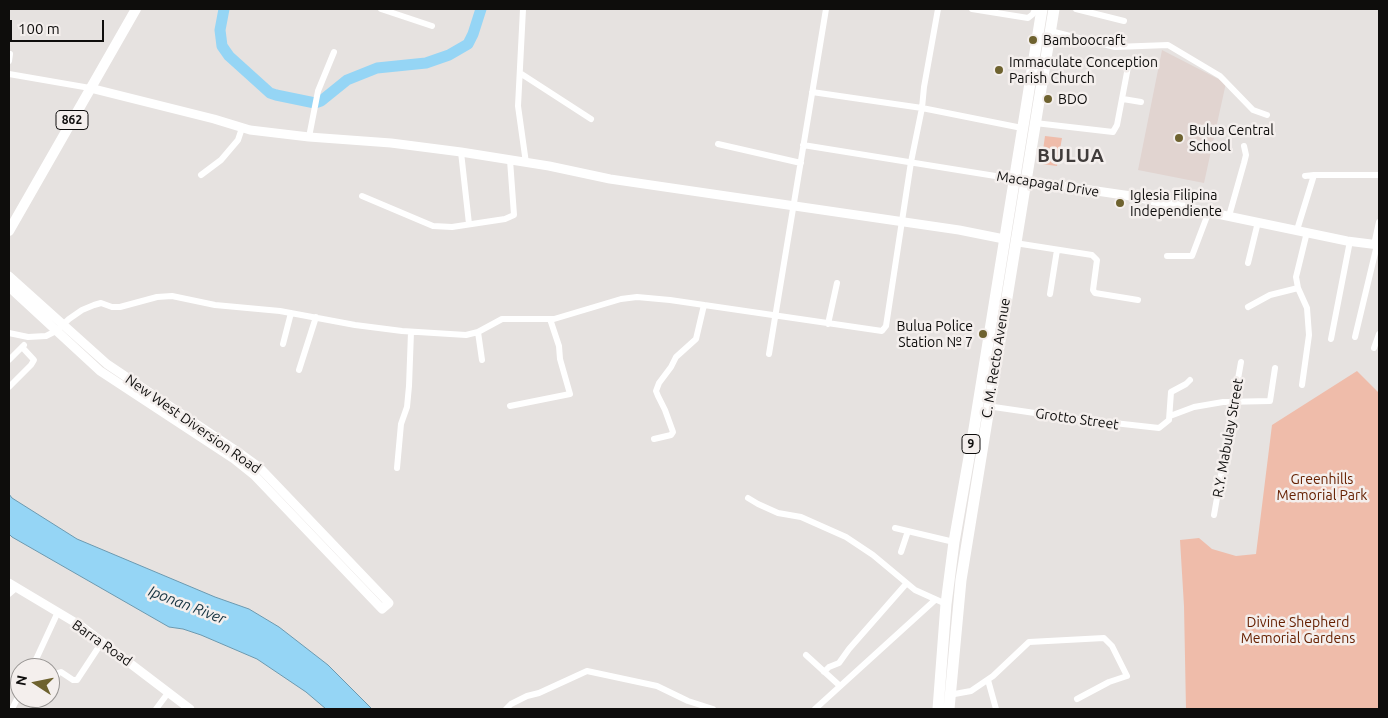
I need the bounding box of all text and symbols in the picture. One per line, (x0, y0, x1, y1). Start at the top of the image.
scale bar (12, 10, 106, 42)
text: 100 m (18, 20, 60, 37)
place label: Bamboocraft (1043, 32, 1126, 48)
marker: Bamboocraft (1027, 34, 1039, 46)
place label: Immaculate Conception Parish Church (1009, 54, 1158, 86)
marker: Immaculate Conception Parish Church (993, 64, 1005, 76)
place label: BDO (1058, 91, 1088, 107)
marker: BDO (1042, 93, 1054, 105)
road number: 862 (56, 110, 88, 130)
place label: Bulua Central School (1189, 122, 1274, 154)
marker: Bulua Central School (1173, 132, 1185, 144)
district label: BULUA (1037, 145, 1105, 167)
street label: Macapagal Drive (996, 168, 1100, 200)
place label: Iglesia Filipina Independiente (1130, 187, 1222, 220)
marker: Iglesia Filipina Independiente (1114, 197, 1126, 209)
street label: C. M. Recto Avenue (978, 297, 1014, 419)
place label: Bulua Police Station № 7 (896, 318, 973, 351)
marker: Bulua Police Station № 7 (977, 328, 989, 340)
street label: New West Diversion Road (122, 371, 264, 477)
street label: R.Y. Mabulay Street (1209, 377, 1247, 499)
street label: Grotto Street (1034, 405, 1120, 433)
road number: 9 (962, 434, 980, 454)
park label: Greenhills Memorial Park (1277, 471, 1367, 504)
water label: Iponan River (146, 582, 228, 628)
park label: Divine Shepherd Memorial Gardens (1241, 614, 1355, 646)
street label: Barra Road (69, 616, 135, 670)
north arrow (10, 658, 60, 708)
text: N (12, 674, 30, 687)

